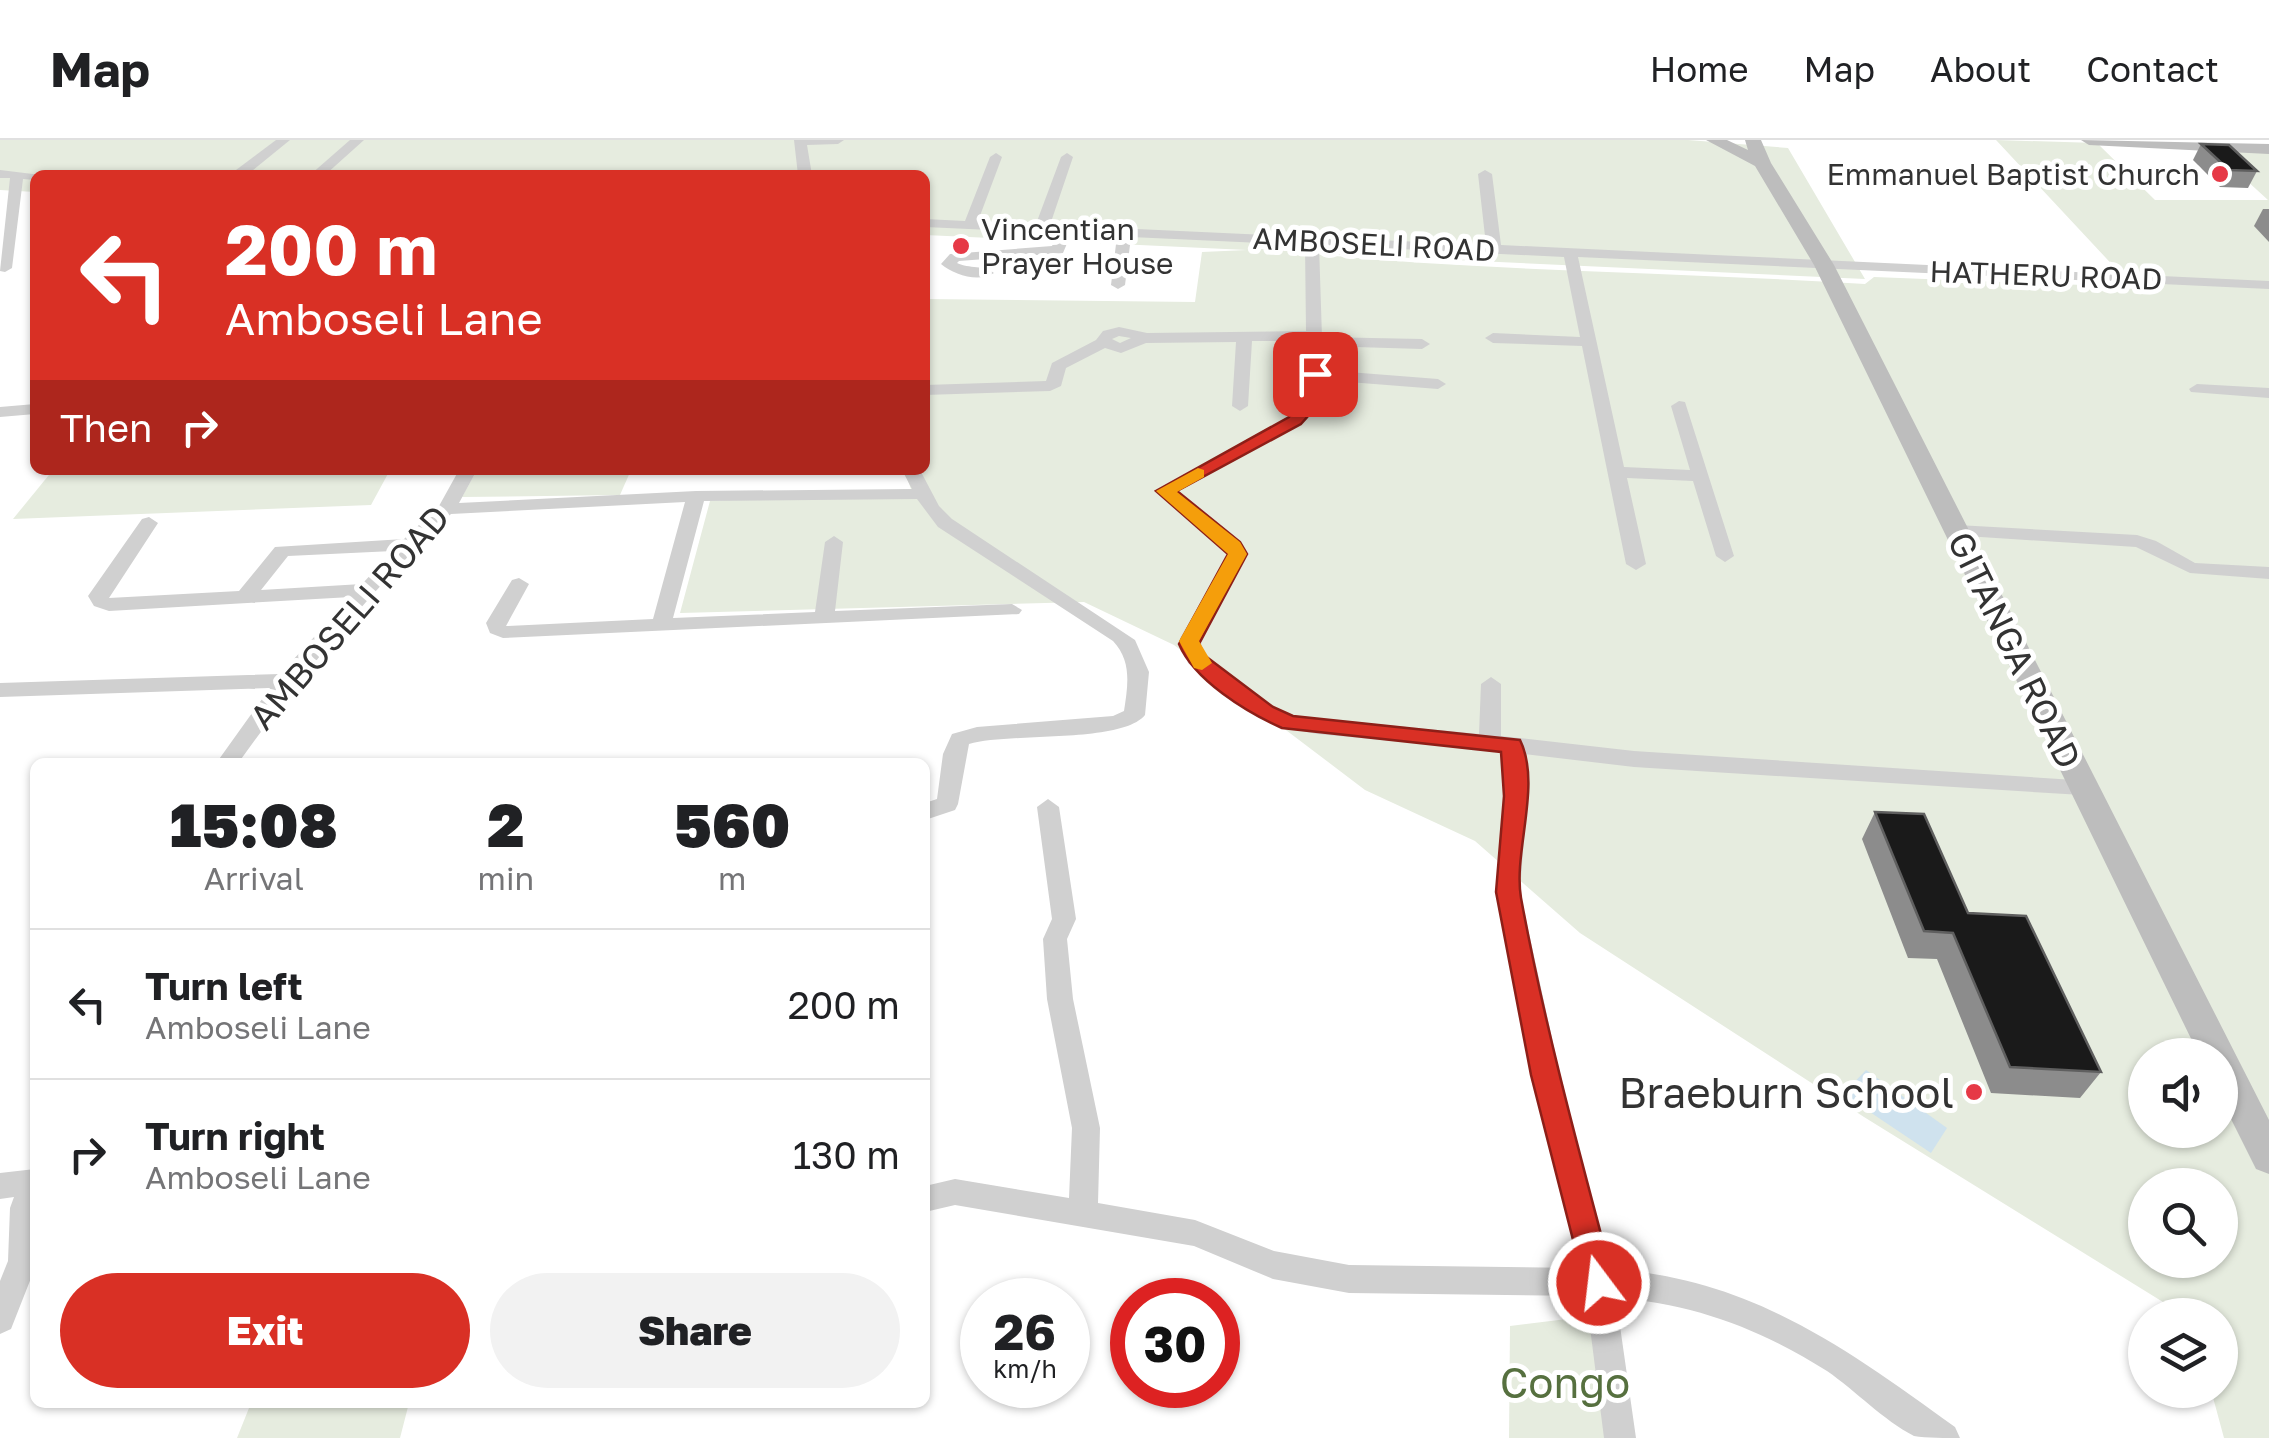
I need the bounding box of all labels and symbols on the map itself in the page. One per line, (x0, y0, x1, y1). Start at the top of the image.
place label: Emmanuel Baptist Church (1826, 156, 2200, 192)
marker: Emmanuel Baptist Church (2209, 163, 2231, 185)
place label: Vincentian Prayer House (981, 211, 1173, 281)
street label: AMBOSELI ROAD (1252, 220, 1496, 268)
marker: Vincentian Prayer House (950, 235, 972, 257)
street label: HATHERU ROAD (1929, 253, 2163, 297)
pin (1273, 332, 1358, 417)
street label: AMBOSELI ROAD (240, 496, 458, 738)
street label: GITANGA ROAD (1940, 525, 2090, 775)
place label: Braeburn School (1618, 1067, 1954, 1117)
marker: Braeburn School (1963, 1081, 1985, 1103)
position arrow (1547, 1231, 1651, 1335)
speed limit sign: 30 (1110, 1278, 1240, 1408)
park label: Congo (1500, 1357, 1630, 1407)

